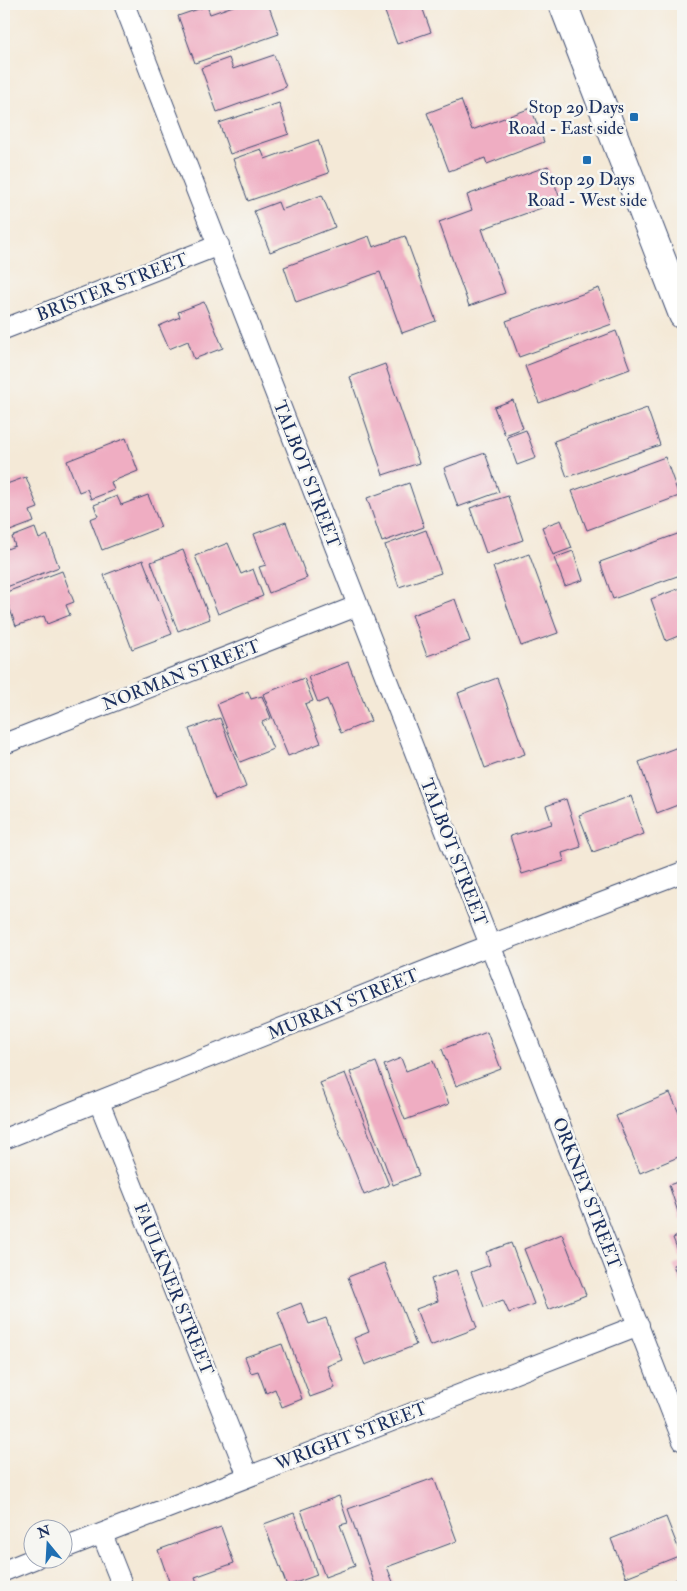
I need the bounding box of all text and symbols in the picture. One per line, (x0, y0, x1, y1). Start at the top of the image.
place label: Stop 29 Days Road - East side (508, 96, 624, 140)
marker: Stop 29 Days Road - East side (628, 111, 640, 123)
marker: Stop 29 Days Road - West side (581, 154, 593, 166)
place label: Stop 29 Days Road - West side (527, 168, 648, 212)
street label: BRISTER STREET (33, 248, 192, 327)
street label: TALBOT STREET (268, 397, 346, 552)
street label: NORMAN STREET (99, 634, 264, 716)
street label: TALBOT STREET (415, 775, 493, 930)
street label: MURRAY STREET (264, 963, 423, 1045)
street label: ORKNEY STREET (547, 1114, 626, 1273)
street label: FAULKNER STREET (128, 1200, 219, 1379)
street label: WRIGHT STREET (271, 1397, 431, 1476)
north arrow (22, 1518, 72, 1568)
text: N (35, 1522, 53, 1542)

